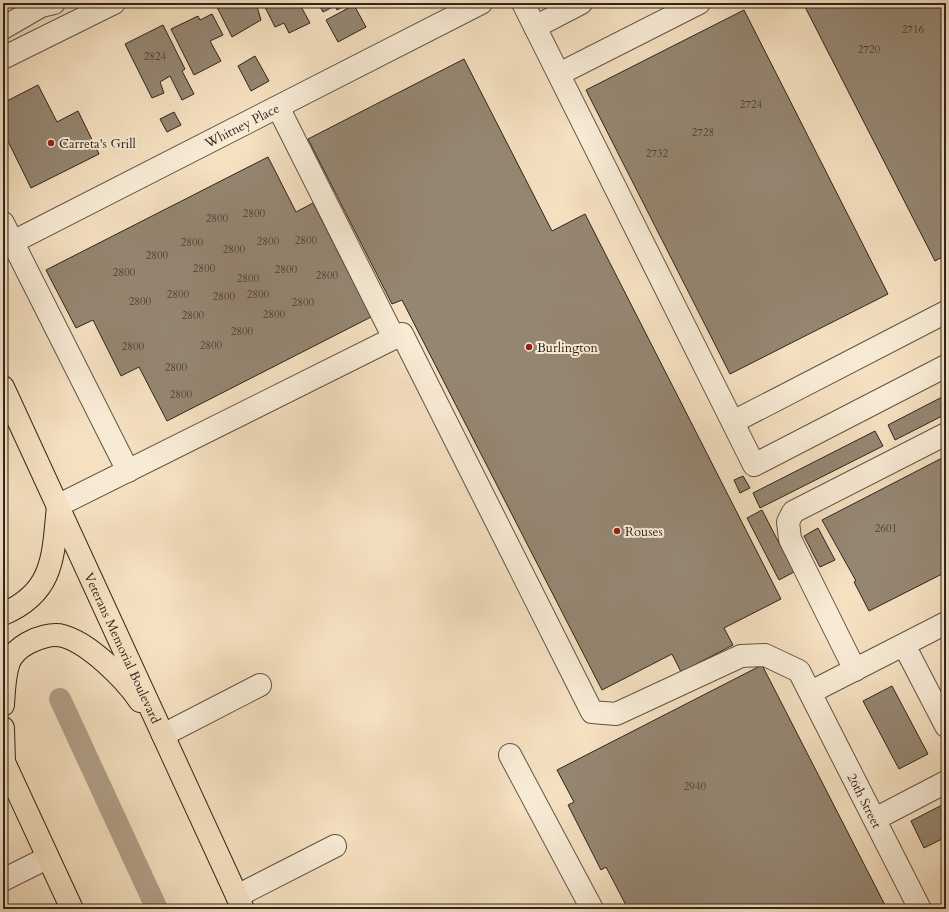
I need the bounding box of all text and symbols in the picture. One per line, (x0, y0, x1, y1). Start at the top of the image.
house number: 2716 (902, 22, 925, 37)
house number: 2720 (858, 42, 881, 57)
house number: 2824 (144, 49, 167, 64)
house number: 2724 (740, 97, 763, 112)
street label: Whitney Place (201, 99, 283, 153)
house number: 2728 (692, 125, 714, 140)
place label: Carreta's Grill (59, 135, 136, 153)
marker: Carreta's Grill (46, 138, 56, 148)
house number: 2732 (646, 146, 669, 161)
house number: 2800 (243, 206, 266, 221)
house number: 2800 (206, 211, 229, 226)
house number: 2800 (295, 233, 318, 248)
house number: 2800 (257, 234, 280, 249)
house number: 2800 (181, 235, 204, 250)
house number: 2800 (223, 242, 246, 257)
house number: 2800 (146, 248, 169, 263)
house number: 2800 (193, 261, 216, 276)
house number: 2800 (275, 262, 298, 277)
house number: 2800 (113, 265, 136, 280)
house number: 2800 (316, 268, 339, 283)
house number: 2800 (237, 271, 260, 286)
house number: 2800 (167, 287, 190, 302)
house number: 2800 (247, 287, 270, 302)
house number: 2800 (213, 289, 236, 304)
house number: 2800 (129, 294, 152, 309)
house number: 2800 (292, 295, 315, 310)
house number: 2800 (263, 307, 286, 322)
house number: 2800 (182, 308, 205, 323)
house number: 2800 (231, 324, 254, 339)
house number: 2800 (200, 338, 223, 353)
house number: 2800 (122, 339, 145, 354)
place label: Burlington (537, 339, 598, 357)
marker: Burlington (524, 342, 534, 352)
house number: 2800 (165, 360, 188, 375)
house number: 2800 (170, 387, 193, 402)
house number: 2601 (875, 521, 897, 536)
place label: Rouses (625, 523, 663, 541)
marker: Rouses (612, 526, 622, 536)
street label: Veterans Memorial Boulevard (79, 570, 164, 727)
street label: 26th Street (842, 770, 885, 831)
house number: 2940 (684, 779, 707, 794)

